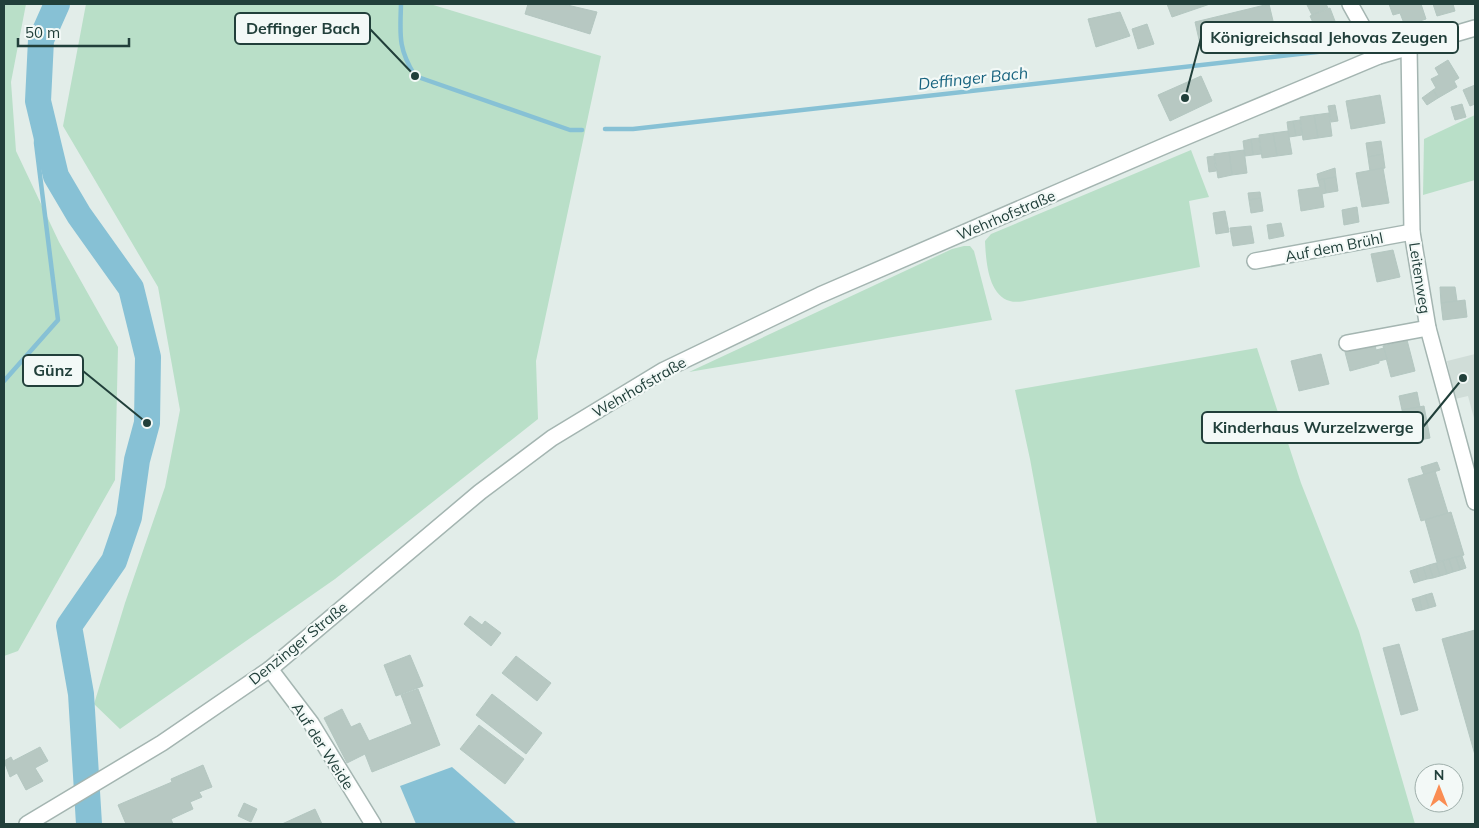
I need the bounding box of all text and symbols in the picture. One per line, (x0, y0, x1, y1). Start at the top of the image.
callout: Deffinger Bach (235, 13, 370, 44)
scale bar (18, 15, 129, 47)
text: Deffinger Bach (246, 18, 360, 38)
callout: Königreichsaal Jehovas Zeugen (1201, 22, 1458, 53)
text: 50 m (25, 23, 60, 42)
text: Königreichsaal Jehovas Zeugen (1210, 27, 1448, 47)
water label: Deffinger Bach (917, 62, 1029, 94)
street label: Wehrhofstraße (954, 186, 1058, 244)
street label: Auf dem Brühl (1283, 228, 1385, 266)
street label: Leitenweg (1405, 241, 1435, 315)
street label: Wehrhofstraße (589, 352, 689, 422)
callout: Günz (23, 355, 83, 386)
text: Günz (33, 360, 73, 380)
callout: Kinderhaus Wurzelzwerge (1202, 412, 1423, 443)
text: Kinderhaus Wurzelzwerge (1212, 417, 1414, 437)
street label: Denzinger Straße (245, 597, 351, 689)
street label: Auf der Weide (288, 699, 358, 793)
north arrow (1414, 763, 1464, 813)
text: N (1434, 766, 1444, 784)

